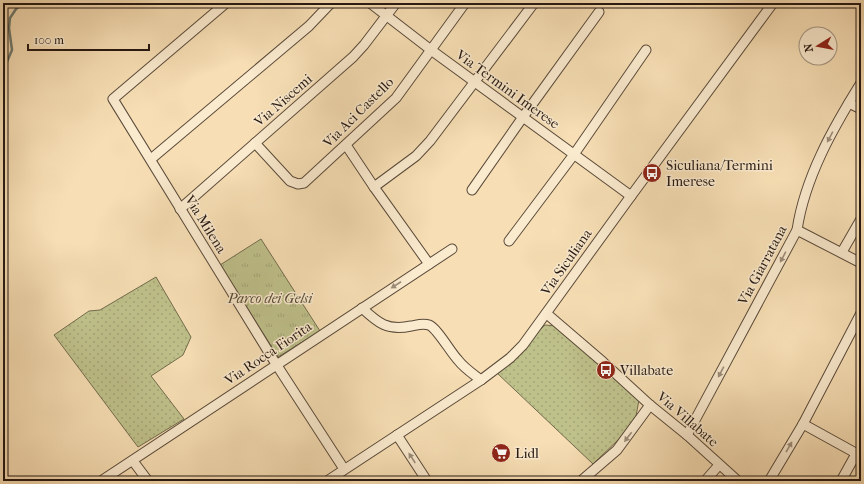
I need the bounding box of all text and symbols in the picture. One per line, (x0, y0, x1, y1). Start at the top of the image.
scale bar (28, 26, 149, 52)
north arrow (798, 26, 838, 66)
text: 100 m (34, 33, 64, 47)
text: N (801, 42, 816, 53)
street label: Via Termini Imerese (452, 46, 563, 133)
street label: Via Niscemi (250, 71, 316, 131)
street label: Via Aci Castello (319, 74, 397, 152)
one-way arrow (827, 132, 834, 143)
place label: Siculiana/Termini Imerese (666, 157, 773, 190)
bus stop icon: Siculiana/Termini Imerese (641, 162, 663, 184)
street label: Via Milena (181, 191, 230, 257)
street label: Via Giarratana (734, 222, 791, 309)
street label: Via Siculiana (537, 225, 596, 300)
one-way arrow (779, 252, 786, 263)
one-way arrow (390, 282, 402, 289)
park label: Parco dei Gelsi (227, 290, 313, 307)
street label: Via Rocca Fiorita (221, 318, 316, 389)
bus stop icon: Villabate (595, 359, 617, 381)
place label: Villabate (619, 362, 673, 379)
one-way arrow (718, 366, 724, 378)
street label: Via Villabate (653, 387, 722, 451)
one-way arrow (623, 431, 632, 442)
one-way arrow (786, 441, 793, 453)
supermarket icon: Lidl (490, 442, 512, 464)
place label: Lidl (515, 445, 539, 462)
one-way arrow (408, 453, 416, 463)

